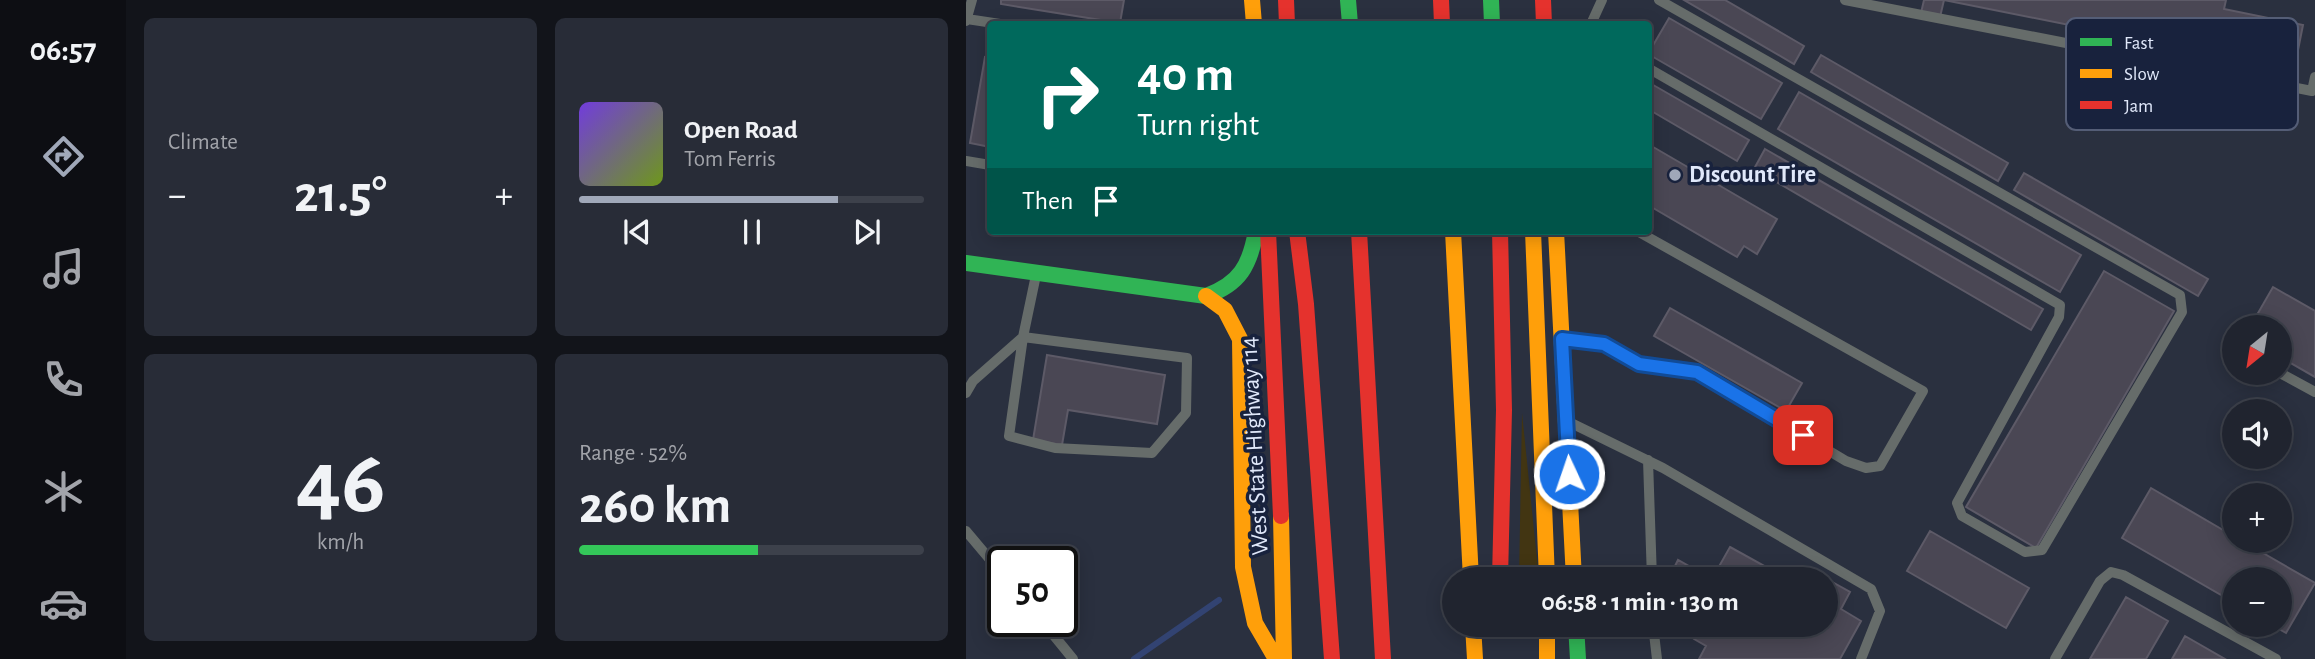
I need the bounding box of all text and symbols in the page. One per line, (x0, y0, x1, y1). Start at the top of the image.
legend (2066, 18, 2298, 130)
text: 06:57 (29, 34, 97, 66)
text: Fast (2124, 34, 2154, 53)
icon: right (1022, 49, 1113, 140)
text: 40 m (1137, 51, 1234, 100)
text: Slow (2124, 65, 2160, 84)
text: Jam (2124, 97, 2153, 116)
text: Turn right (1137, 109, 1259, 141)
text: Open Road (684, 117, 798, 143)
text: Climate (168, 131, 238, 154)
icon: directions (39, 132, 88, 181)
text: Tom Ferris (684, 148, 776, 171)
place label: Discount Tire (1689, 163, 1816, 187)
marker: Discount Tire (1667, 167, 1683, 183)
text: 21.5° (294, 169, 387, 221)
text: − (168, 177, 186, 215)
text: + (495, 177, 513, 215)
icon: arrive (1087, 182, 1125, 220)
text: Then (1022, 188, 1073, 214)
icon: previous (618, 213, 656, 251)
icon: pause (733, 213, 771, 251)
icon: next (848, 213, 886, 251)
icon: music (39, 244, 88, 293)
north arrow (2222, 315, 2292, 385)
map controls (2222, 315, 2292, 637)
street label: West State Highway 114 (1237, 336, 1273, 556)
icon: phone (39, 355, 88, 404)
button: sound (2222, 399, 2292, 469)
pin (1773, 405, 1833, 465)
icon: arrive (1784, 416, 1822, 454)
position arrow (1532, 437, 1606, 511)
text: 46 (296, 438, 385, 529)
text: Range · 52% (579, 442, 687, 465)
icon: climate (39, 467, 88, 516)
text: 260 km (579, 480, 731, 532)
button: + (2222, 483, 2292, 553)
text: km/h (317, 531, 364, 554)
speed limit sign: 50 (987, 546, 1078, 637)
button: − (2222, 567, 2292, 637)
icon: car (39, 579, 88, 628)
text: 06:58 · 1 min · 130 m (1541, 589, 1739, 615)

